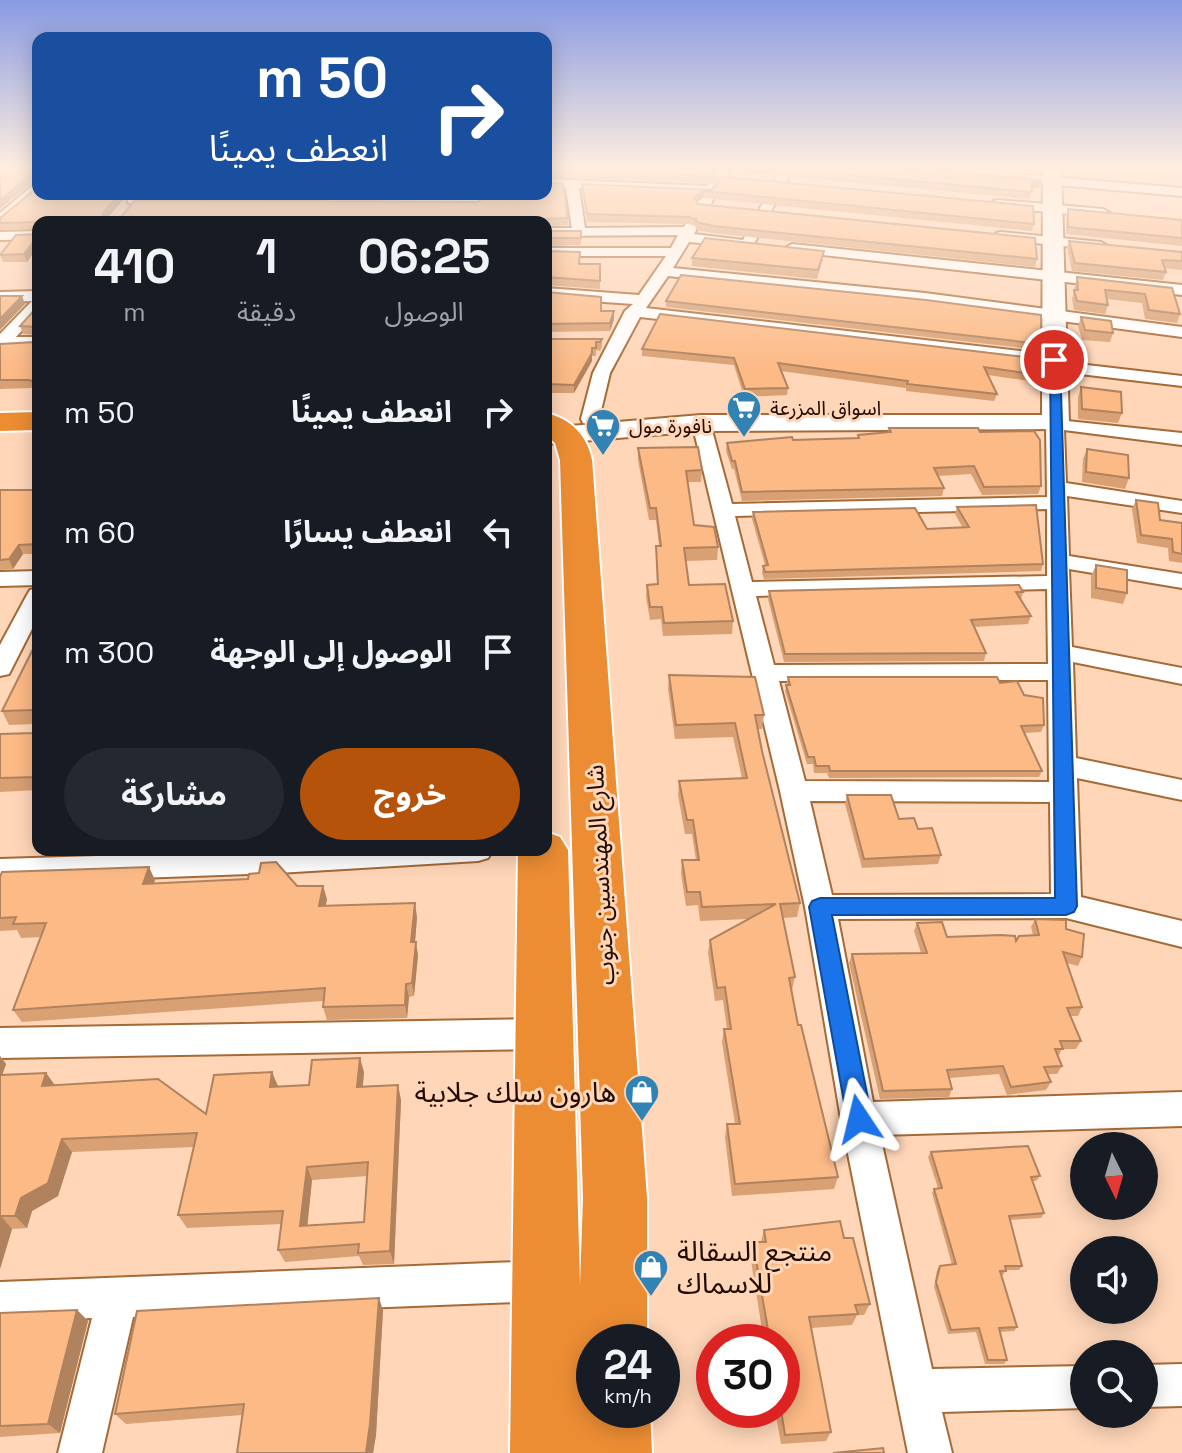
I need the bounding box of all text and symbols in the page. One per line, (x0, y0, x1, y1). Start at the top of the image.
text: 50 m (256, 42, 388, 113)
icon: right (416, 64, 520, 168)
text: انعطف يمينًا (209, 126, 388, 172)
text: 1 (256, 226, 277, 287)
text: 06:25 (358, 226, 490, 287)
text: 410 (94, 236, 175, 297)
text: m (123, 295, 146, 329)
text: دقيقة (237, 295, 296, 329)
text: الوصول (385, 295, 464, 329)
pin (1020, 326, 1088, 394)
icon: arrive (1032, 338, 1076, 382)
supermarket icon: اسواق المزرعة (725, 389, 763, 439)
icon: right (476, 390, 520, 434)
text: انعطف يمينًا (291, 392, 452, 431)
text: 50 m (64, 393, 135, 432)
place label: اسواق المزرعة (770, 395, 881, 421)
supermarket icon: نافورة مول (584, 407, 622, 457)
place label: نافورة مول (629, 413, 712, 439)
icon: left (476, 510, 520, 554)
text: انعطف يسارًا (283, 512, 452, 551)
text: 60 m (64, 513, 135, 552)
icon: arrive (476, 630, 520, 674)
text: الوصول إلى الوجهة (210, 632, 452, 671)
text: 300 m (64, 633, 154, 672)
button: مشاركة (64, 748, 284, 840)
button: خروج (300, 748, 520, 840)
street label: شارع المهندسين جنوب (579, 764, 623, 986)
shop icon: هارون سلك جلابية (623, 1073, 661, 1123)
place label: هارون سلك جلابية (414, 1074, 616, 1110)
position arrow (817, 1077, 901, 1161)
north arrow (1070, 1132, 1158, 1220)
map controls (1070, 1132, 1158, 1428)
place label: منتجع السقالة للاسماك (677, 1233, 832, 1301)
button: sound (1070, 1236, 1158, 1324)
shop icon: منتجع السقالة للاسماك (632, 1248, 670, 1298)
speed limit sign: 30 (696, 1324, 800, 1428)
text: 24 (604, 1340, 652, 1391)
button: search (1070, 1340, 1158, 1428)
text: km/h (604, 1383, 652, 1409)

